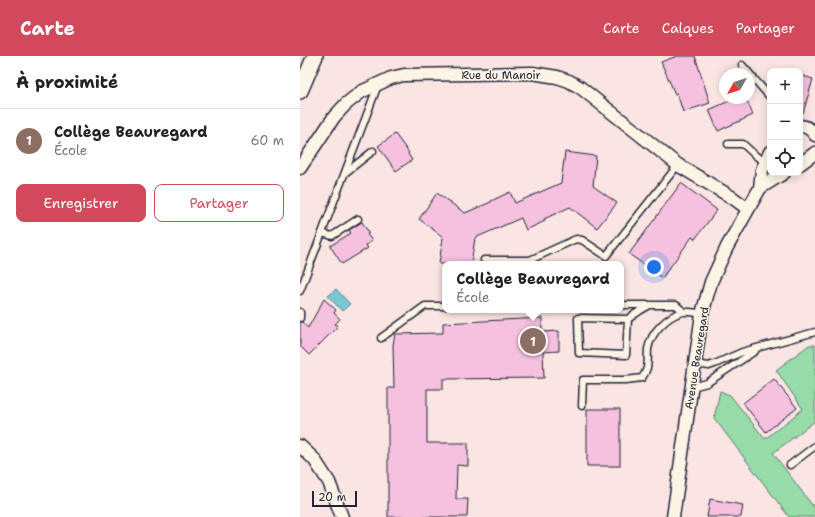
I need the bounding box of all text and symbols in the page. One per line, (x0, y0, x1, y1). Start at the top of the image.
text: Carte (20, 16, 75, 41)
text: Carte (603, 19, 640, 37)
text: Calques (662, 19, 714, 37)
text: Partager (736, 19, 795, 37)
street label: Rue du Manoir (461, 68, 541, 83)
north arrow (719, 68, 755, 104)
map controls (767, 68, 803, 176)
button: + (767, 68, 803, 104)
text: À proximité (16, 71, 118, 93)
button: − (767, 104, 803, 140)
text: Collège Beauregard (54, 122, 208, 142)
text: 1 (26, 132, 32, 149)
text: 60 m (251, 132, 284, 149)
button: locate (767, 140, 803, 176)
text: École (54, 142, 87, 159)
button: Enregistrer (16, 184, 146, 222)
button: Partager (154, 184, 284, 222)
your location (644, 257, 664, 277)
popup (442, 261, 624, 313)
text: Collège Beauregard (456, 269, 610, 289)
text: École (456, 289, 489, 306)
street label: Avenue Beauregard (681, 306, 713, 410)
pin: 1 (520, 326, 546, 356)
scale bar (312, 489, 357, 508)
text: 20 m (318, 490, 346, 505)

